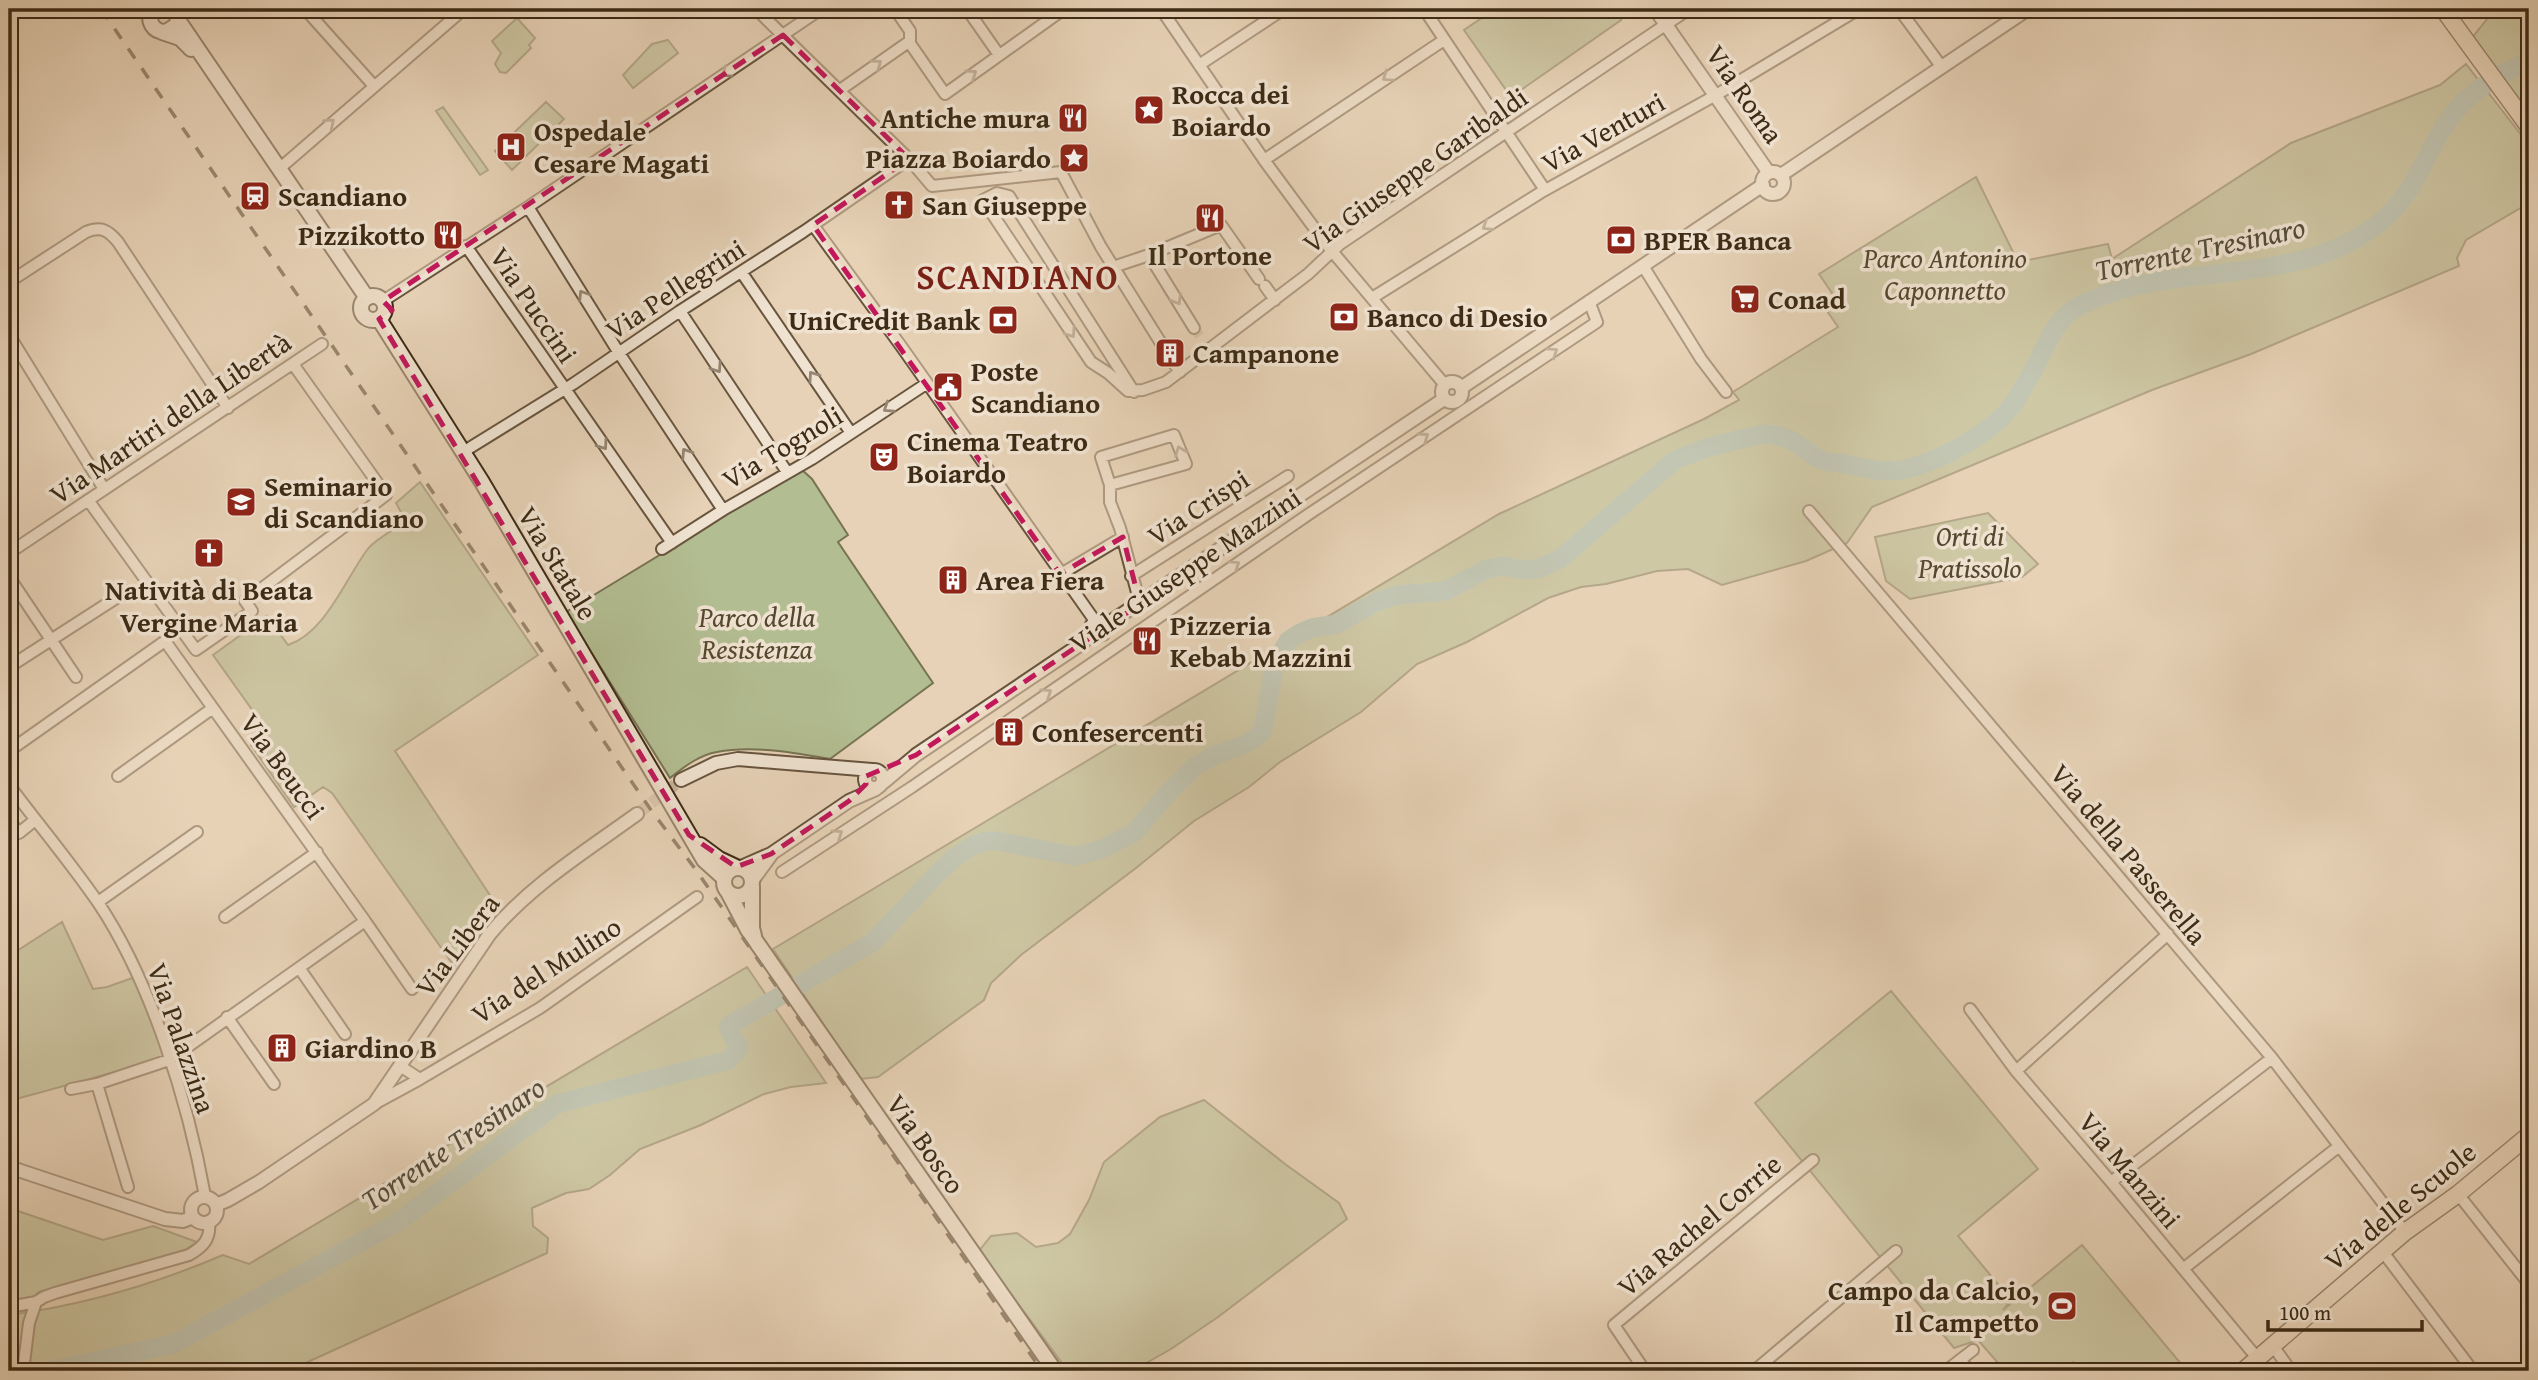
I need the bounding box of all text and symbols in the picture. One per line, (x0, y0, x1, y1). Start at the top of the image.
street label: Via Roma (1696, 36, 1795, 152)
one-way arrow (869, 60, 882, 72)
one-way arrow (720, 64, 733, 77)
one-way arrow (1382, 69, 1395, 82)
one-way arrow (964, 70, 977, 83)
place label: Rocca dei Boiardo (1172, 73, 1289, 146)
street label: Via Giuseppe Garibaldi (1294, 76, 1536, 263)
street label: Via Venturi (1534, 81, 1672, 182)
place icon: Rocca dei Boiardo (1132, 93, 1166, 127)
place label: Antiche mura (880, 97, 1051, 138)
restaurant icon: Antiche mura (1056, 101, 1090, 135)
place label: Ospedale Cesare Magati (534, 110, 709, 183)
one-way arrow (321, 119, 334, 131)
hospital icon: Ospedale Cesare Magati (494, 130, 528, 164)
place label: Piazza Boiardo (866, 137, 1051, 178)
place icon: Piazza Boiardo (1057, 141, 1091, 175)
place label: Scandiano (278, 175, 407, 216)
station icon: Scandiano (238, 179, 272, 213)
place label: San Giuseppe (922, 184, 1087, 225)
church icon: San Giuseppe (882, 188, 916, 222)
restaurant icon: Il Portone (1193, 201, 1227, 235)
water label: Torrente Tresinaro (2091, 204, 2309, 292)
place label: Pizzikotto (298, 214, 425, 255)
restaurant icon: Pizzikotto (431, 218, 465, 252)
one-way arrow (1482, 218, 1495, 231)
place label: BPER Banca (1644, 219, 1792, 260)
bank icon: BPER Banca (1604, 223, 1638, 257)
street label: Via Pellegrini (597, 228, 753, 349)
place label: Il Portone (1148, 234, 1272, 275)
park label: Parco Antonino Caponnetto (1862, 237, 2027, 310)
street label: Via Puccini (480, 239, 588, 371)
district label: SCANDIANO (916, 251, 1120, 302)
place label: Conad (1768, 278, 1847, 319)
supermarket icon: Conad (1728, 282, 1762, 316)
one-way arrow (579, 290, 592, 303)
one-way arrow (1169, 293, 1182, 306)
place label: Banco di Desio (1367, 296, 1548, 337)
place label: UniCredit Bank (788, 299, 981, 340)
bank icon: Banco di Desio (1327, 300, 1361, 334)
bank icon: UniCredit Bank (986, 303, 1020, 337)
street label: Via Martiri della Libertà (41, 321, 299, 514)
one-way arrow (1063, 326, 1076, 339)
place label: Campanone (1193, 332, 1339, 373)
building icon: Campanone (1153, 336, 1187, 370)
one-way arrow (1545, 347, 1558, 360)
place label: Poste Scandiano (971, 350, 1100, 423)
one-way arrow (709, 360, 722, 373)
public building icon: Poste Scandiano (931, 370, 965, 404)
one-way arrow (809, 371, 821, 384)
street label: Via Tognoli (714, 394, 850, 499)
one-way arrow (883, 400, 896, 413)
place label: Cinema Teatro Boiardo (907, 420, 1088, 493)
one-way arrow (1416, 432, 1429, 445)
one-way arrow (595, 437, 607, 450)
theatre icon: Cinema Teatro Boiardo (867, 440, 901, 474)
one-way arrow (1175, 445, 1189, 457)
one-way arrow (681, 448, 694, 461)
street label: Via Crispi (1139, 458, 1257, 555)
place label: Seminario di Scandiano (264, 465, 424, 538)
street label: Viale Giuseppe Mazzini (1061, 476, 1309, 663)
school or university icon: Seminario di Scandiano (224, 485, 258, 519)
street label: Via Statale (508, 498, 609, 628)
park label: Orti di Pratissolo (1917, 515, 2022, 588)
church icon: Natività di Beata Vergine Maria (192, 536, 226, 570)
place label: Area Fiera (976, 559, 1105, 600)
one-way arrow (1227, 561, 1240, 573)
building icon: Area Fiera (936, 563, 970, 597)
place label: Natività di Beata Vergine Maria (105, 569, 314, 642)
park label: Parco della Resistenza (698, 596, 815, 669)
place label: Pizzeria Kebab Mazzini (1170, 604, 1352, 677)
restaurant icon: Pizzeria Kebab Mazzini (1130, 624, 1164, 658)
one-way arrow (1039, 689, 1052, 701)
street label: Via Beucci (231, 704, 336, 827)
place label: Confesercenti (1032, 711, 1204, 752)
building icon: Confesercenti (992, 715, 1026, 749)
street label: Via della Passerella (2041, 754, 2218, 954)
one-way arrow (830, 830, 843, 842)
street label: Via Libera (404, 884, 509, 1005)
street label: Via del Mulino (463, 906, 629, 1033)
street label: Via Palazzina (138, 957, 228, 1119)
place label: Giardino B (305, 1027, 437, 1068)
building icon: Giardino B (265, 1031, 299, 1065)
water label: Torrente Tresinaro (352, 1065, 553, 1221)
street label: Via Bosco (877, 1085, 976, 1202)
street label: Via Manzini (2069, 1102, 2192, 1237)
street label: Via delle Scuole (2315, 1131, 2485, 1280)
street label: Via Rachel Corrie (1608, 1144, 1790, 1306)
place label: Campo da Calcio, Il Campetto (1828, 1269, 2039, 1342)
sports icon: Campo da Calcio, Il Campetto (2045, 1289, 2079, 1323)
scale bar (2268, 1289, 2422, 1333)
text: 100 m (2279, 1297, 2331, 1328)

